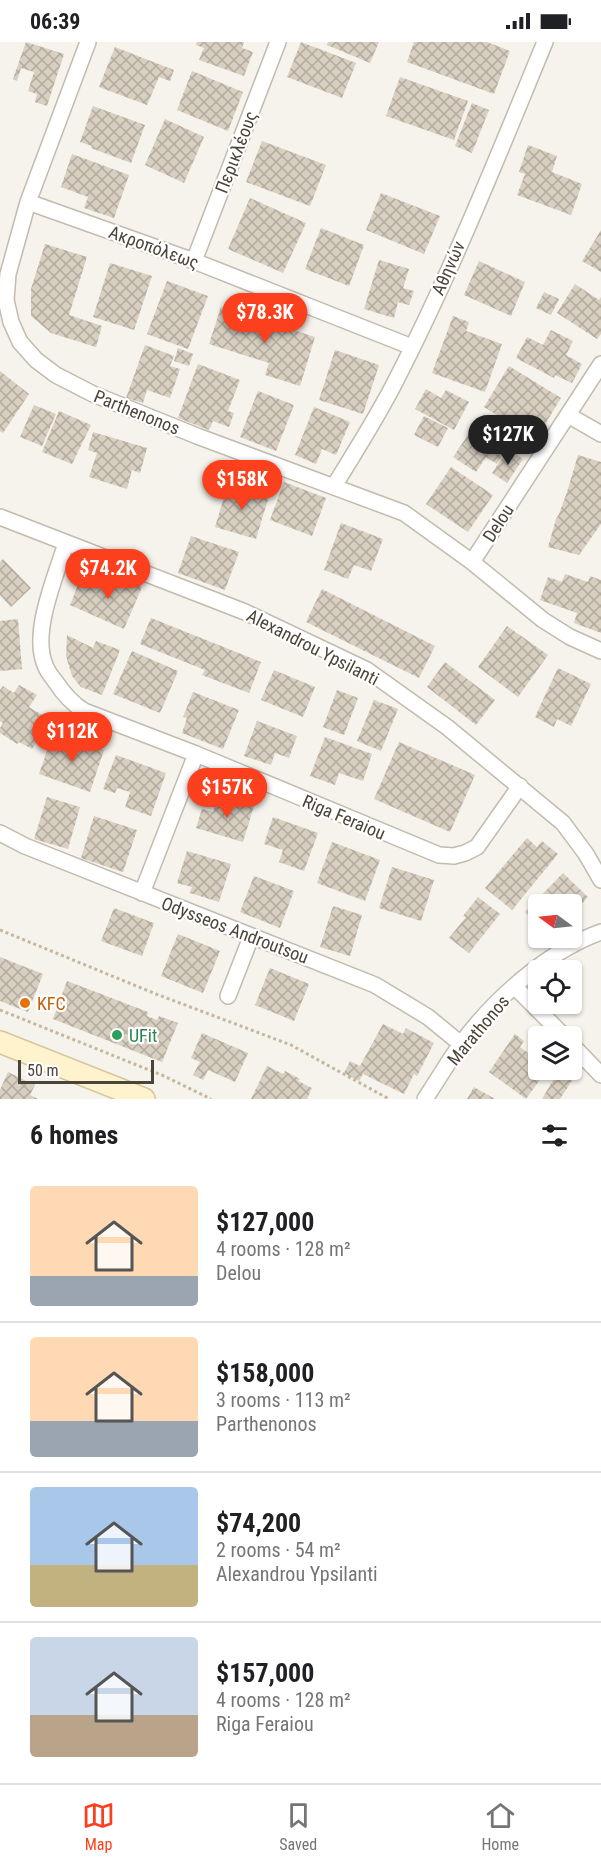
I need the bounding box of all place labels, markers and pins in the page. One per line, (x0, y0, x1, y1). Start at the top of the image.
pin: $78.3K (216, 293, 314, 344)
pin: $127K (466, 415, 550, 466)
pin: $158K (200, 460, 284, 511)
pin: $74.2K (59, 549, 157, 600)
pin: $112K (30, 712, 114, 763)
pin: $157K (185, 768, 269, 819)
place label: KFC (37, 993, 66, 1014)
marker: KFC (18, 996, 32, 1010)
place label: UFit (129, 1025, 157, 1046)
marker: UFit (110, 1028, 124, 1042)

